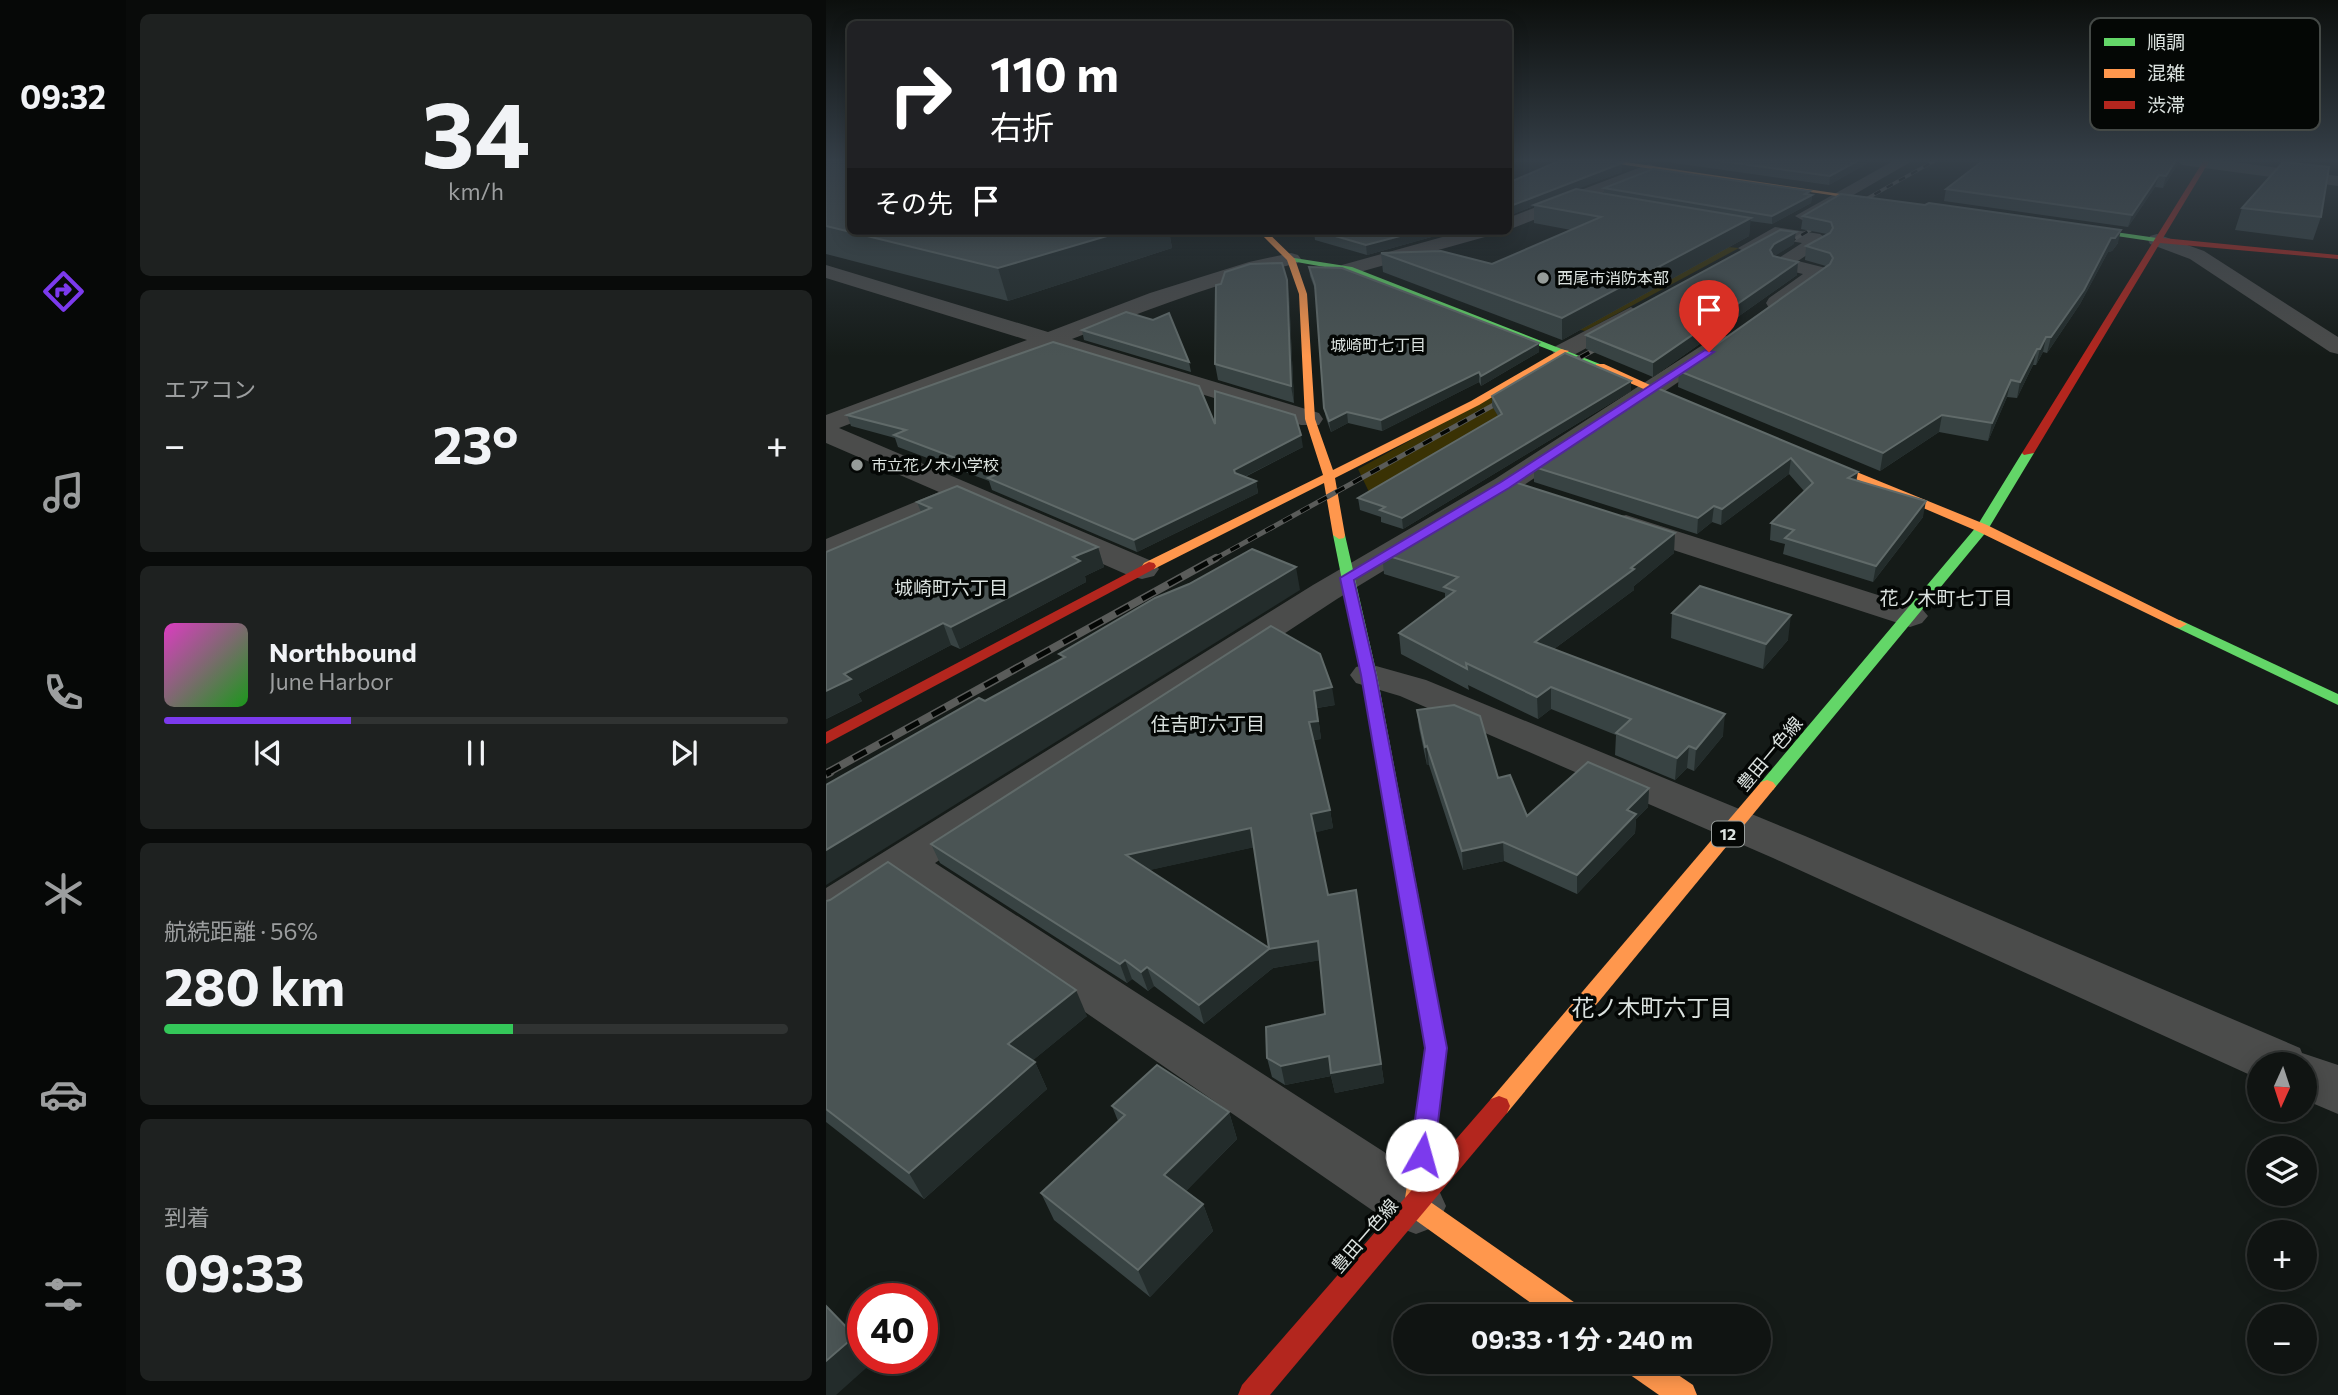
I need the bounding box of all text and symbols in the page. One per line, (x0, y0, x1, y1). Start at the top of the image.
legend (2090, 18, 2320, 130)
text: 順調 (2147, 30, 2185, 53)
text: 110 m (990, 42, 1119, 102)
icon: right (875, 49, 966, 140)
text: 混雑 (2147, 61, 2185, 84)
text: 34 (422, 75, 530, 187)
text: 09:32 (20, 76, 106, 116)
text: 渋滞 (2147, 93, 2185, 116)
text: 右折 (990, 106, 1054, 146)
text: km/h (448, 177, 504, 205)
icon: arrive (967, 182, 1005, 220)
text: その先 (875, 187, 953, 218)
icon: directions (39, 267, 88, 316)
place label: 西尾市消防本部 (1557, 268, 1669, 287)
marker: 西尾市消防本部 (1535, 270, 1551, 286)
pin (1679, 280, 1739, 352)
icon: arrive (1690, 291, 1728, 329)
district label: 城崎町七丁目 (1330, 335, 1426, 354)
text: エアコン (164, 375, 256, 403)
text: 23° (433, 411, 519, 475)
text: − (164, 420, 186, 467)
text: + (766, 420, 788, 467)
place label: 市立花ノ木小学校 (871, 455, 999, 474)
marker: 市立花ノ木小学校 (849, 457, 865, 473)
icon: music (39, 468, 88, 517)
district label: 城崎町六丁目 (894, 576, 1008, 599)
district label: 花ノ木町七丁目 (1879, 586, 2013, 609)
text: Northbound (269, 636, 417, 667)
text: June Harbor (269, 667, 393, 695)
icon: phone (39, 668, 88, 717)
district label: 住吉町六丁目 (1151, 712, 1265, 735)
street label: 豊田一色線 (1732, 712, 1807, 795)
icon: previous (249, 734, 287, 772)
icon: pause (457, 734, 495, 772)
icon: next (665, 734, 703, 772)
road number: 12 (1712, 821, 1744, 846)
icon: climate (39, 869, 88, 918)
text: 航続距離 · 56% (164, 917, 318, 945)
text: 280 km (164, 953, 345, 1017)
district label: 花ノ木町六丁目 (1572, 993, 1733, 1021)
north arrow (2247, 1052, 2317, 1122)
map controls (2247, 1052, 2317, 1374)
icon: car (39, 1070, 88, 1119)
position arrow (1385, 1118, 1459, 1192)
button: layers (2247, 1136, 2317, 1206)
street label: 豊田一色線 (1326, 1194, 1402, 1277)
text: 到着 (164, 1203, 210, 1231)
button: + (2247, 1220, 2317, 1290)
text: 09:33 (164, 1239, 305, 1303)
icon: filters (39, 1270, 88, 1319)
speed limit sign: 40 (847, 1283, 938, 1374)
button: − (2247, 1304, 2317, 1374)
text: 09:33 · 1 分 · 240 m (1471, 1323, 1693, 1354)

